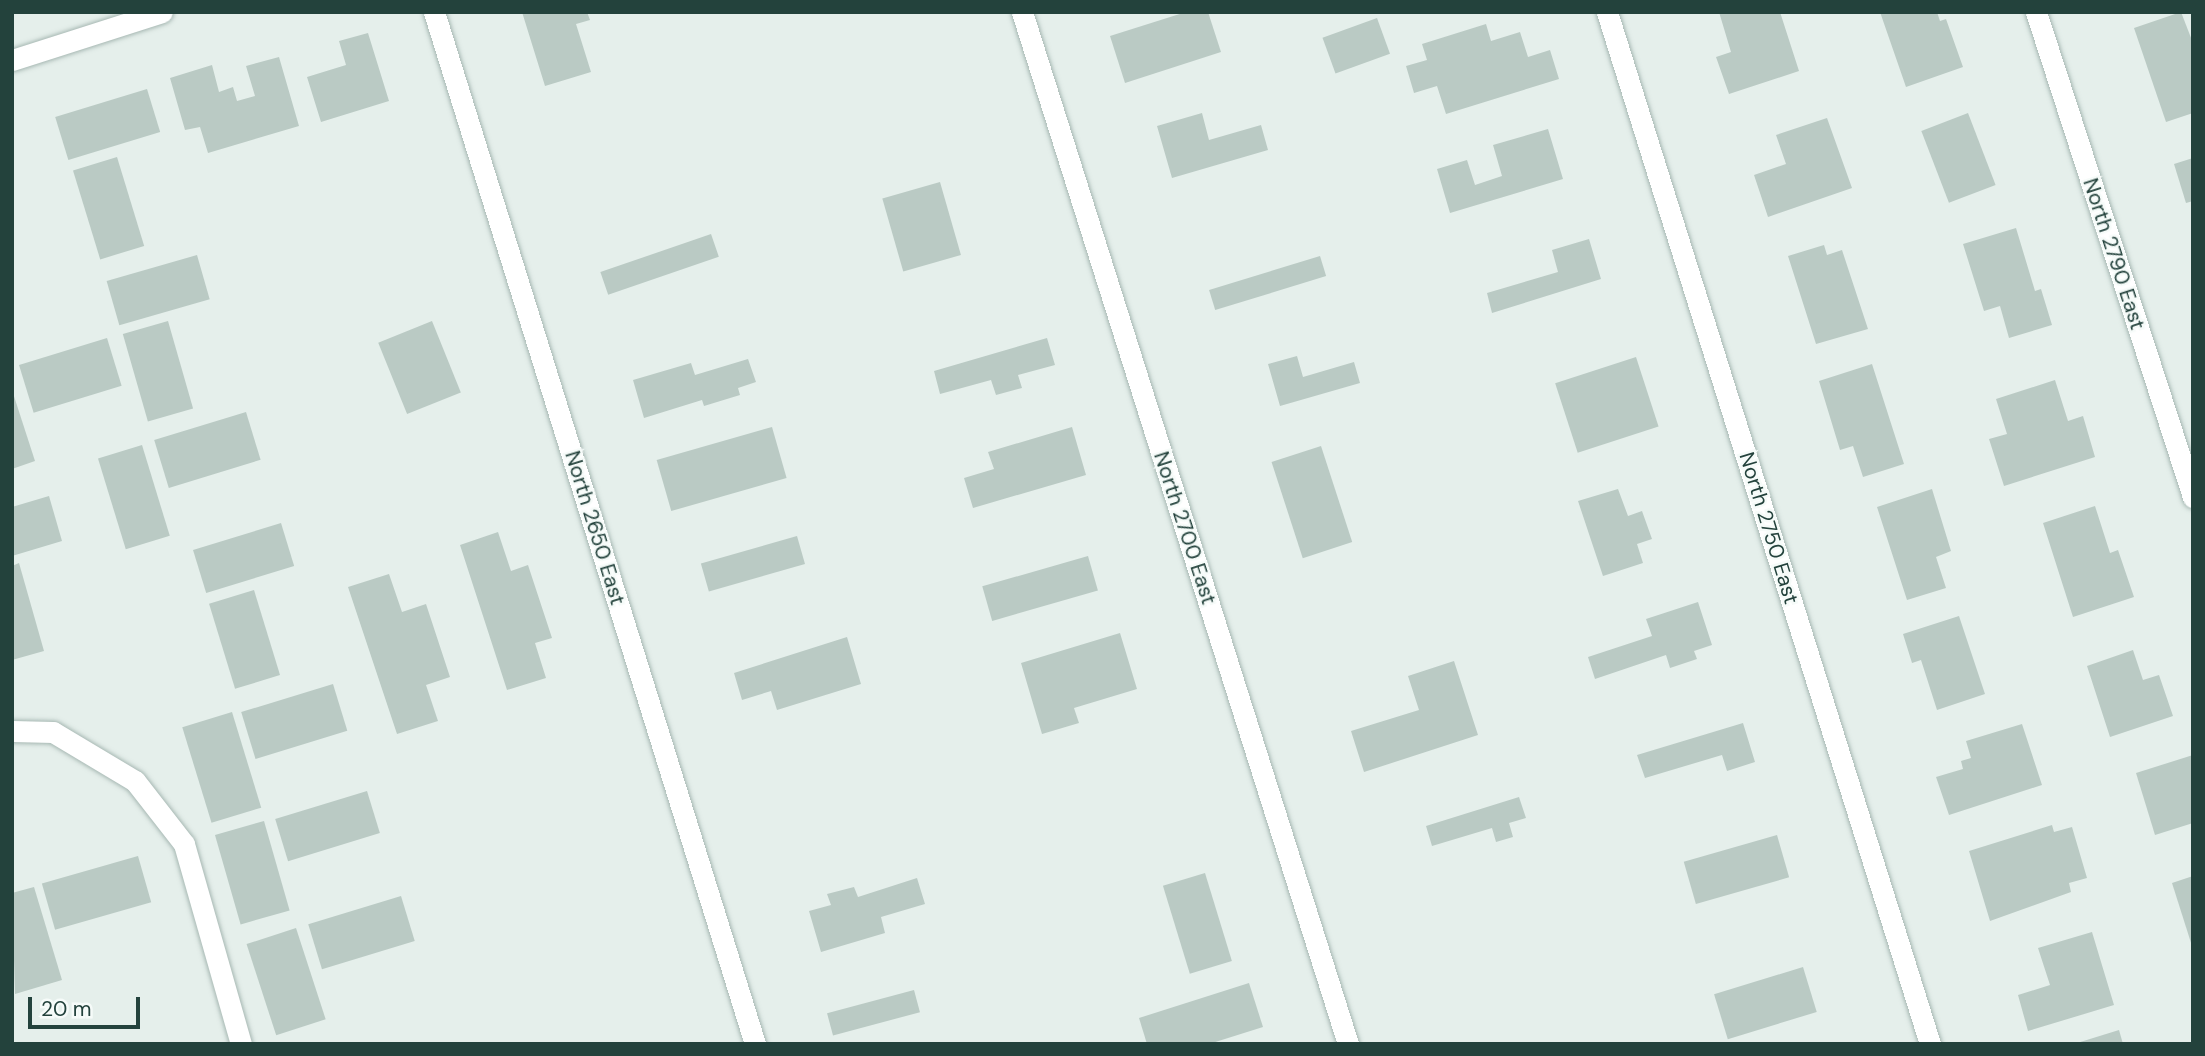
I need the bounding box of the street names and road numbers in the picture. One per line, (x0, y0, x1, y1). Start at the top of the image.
street label: North 2790 East (2078, 175, 2150, 333)
street label: North 2650 East (560, 448, 630, 608)
street label: North 2700 East (1148, 448, 1222, 608)
street label: North 2750 East (1734, 449, 1804, 607)

